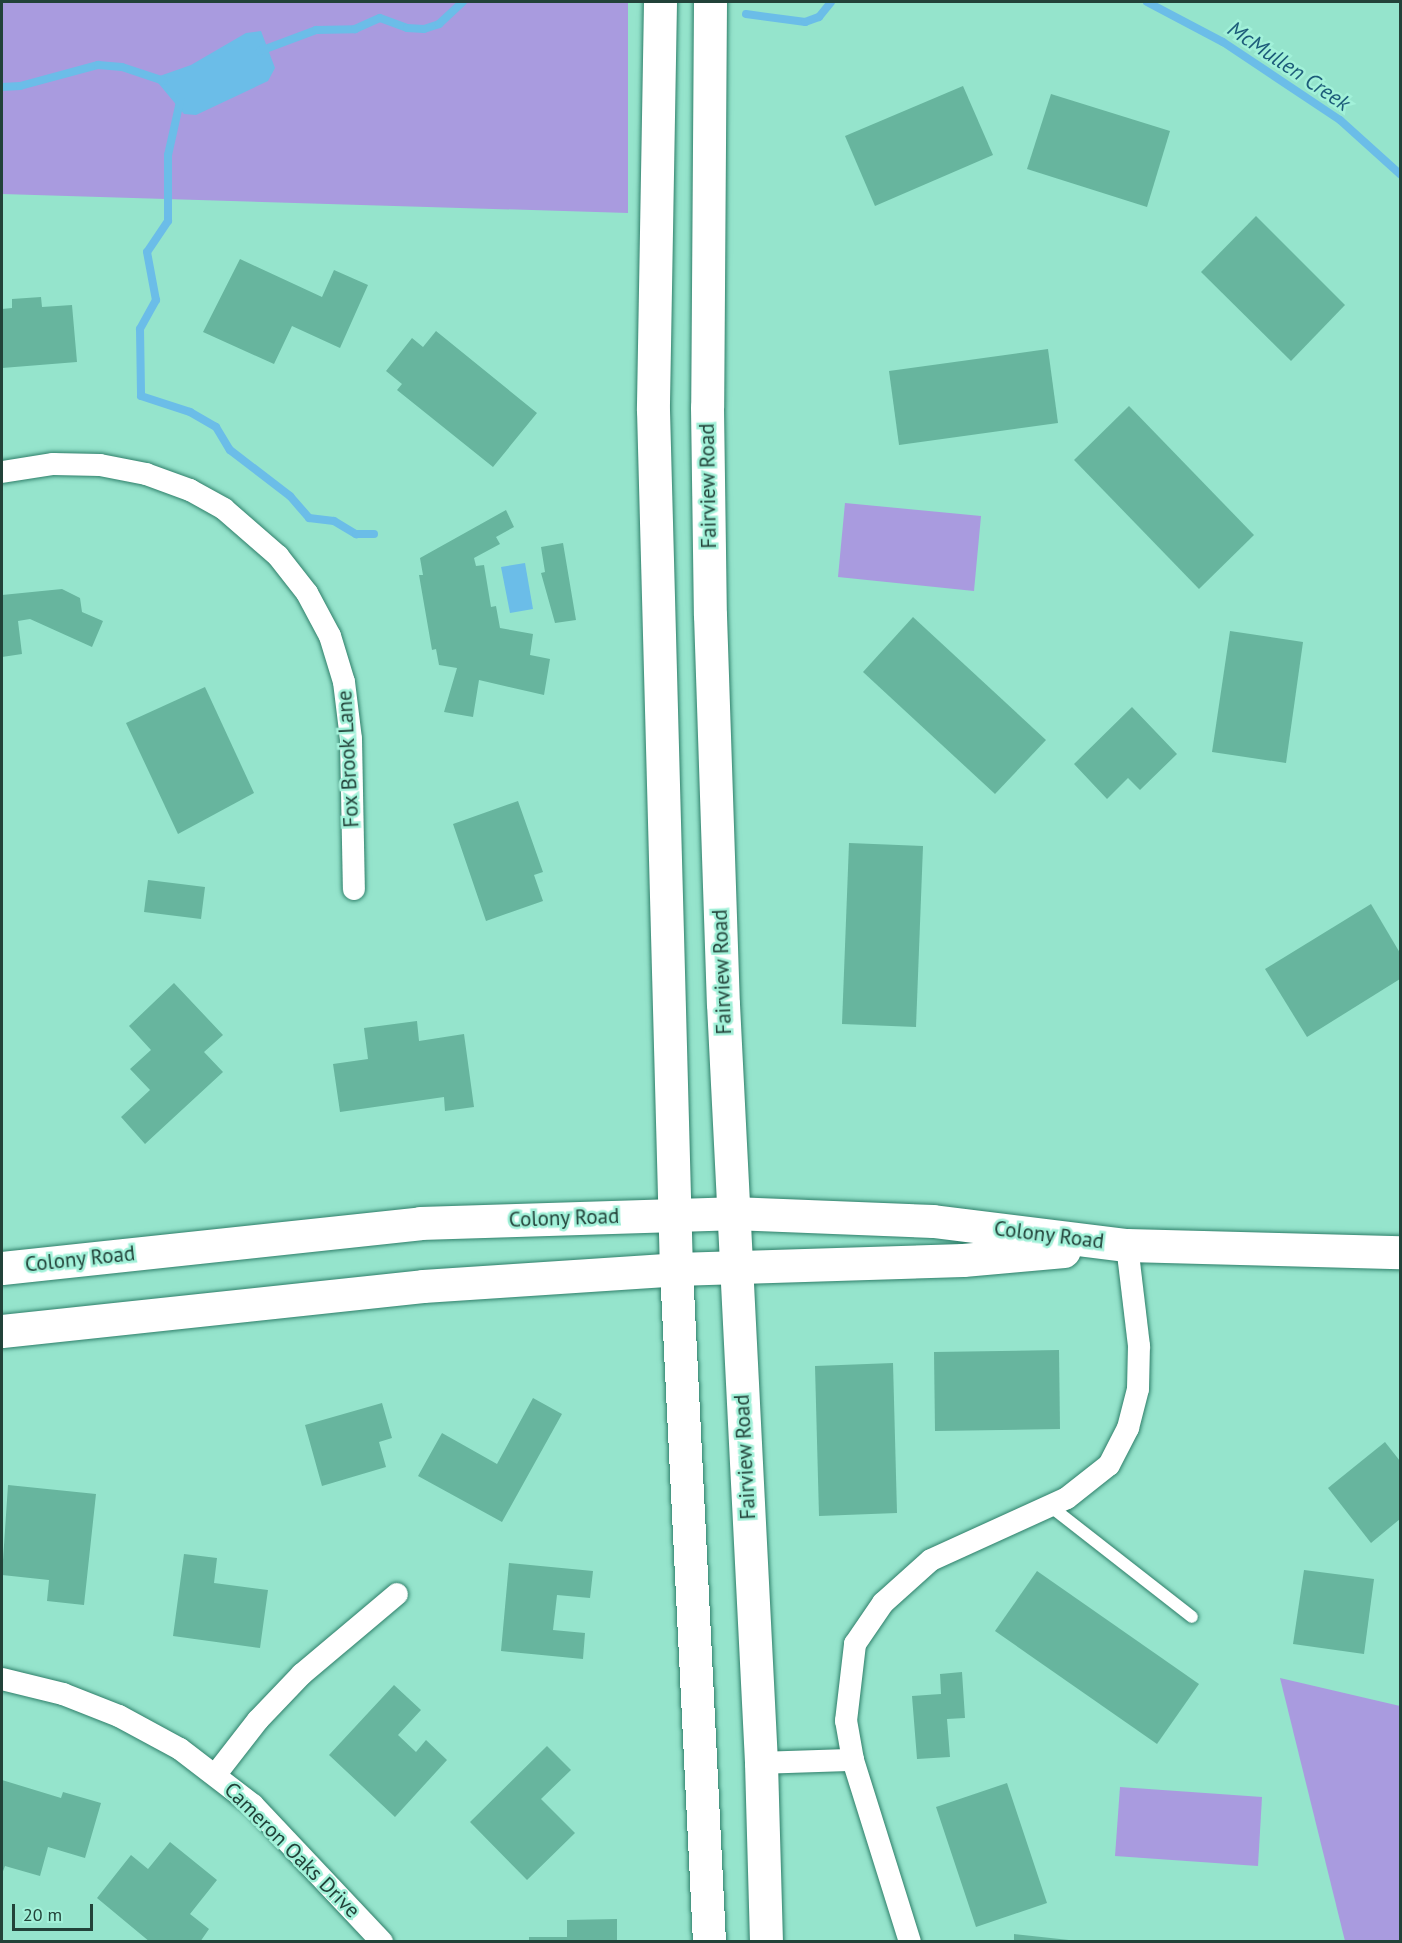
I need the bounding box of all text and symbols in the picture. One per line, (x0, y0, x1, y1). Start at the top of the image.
water label: McMullen Creek (1223, 15, 1355, 117)
street label: Fairview Road (694, 423, 722, 549)
street label: Fox Brook Lane (332, 689, 364, 829)
street label: Fairview Road (707, 909, 737, 1035)
street label: Colony Road (508, 1203, 620, 1233)
street label: Colony Road (992, 1216, 1106, 1254)
street label: Colony Road (23, 1241, 137, 1277)
street label: Fairview Road (729, 1394, 761, 1520)
street label: Cameron Oaks Drive (219, 1777, 365, 1923)
scale bar (15, 1892, 96, 1930)
text: 20 m (23, 1903, 62, 1926)

